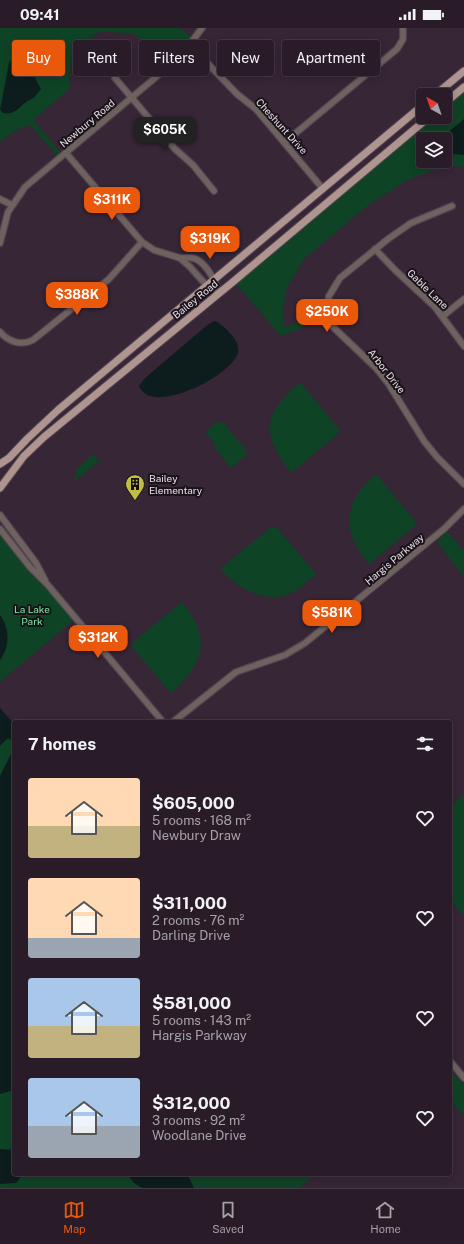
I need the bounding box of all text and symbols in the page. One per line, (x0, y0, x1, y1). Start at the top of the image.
text: 09:41 (20, 6, 60, 23)
chip: Buy (12, 40, 65, 76)
chip: Rent (73, 40, 131, 76)
chip: Filters (139, 40, 209, 76)
chip: New (217, 40, 274, 76)
chip: Apartment (282, 40, 380, 76)
north arrow (416, 88, 452, 124)
map controls (416, 88, 452, 168)
street label: Newbury Road (57, 96, 117, 150)
street label: Cheshunt Drive (254, 96, 310, 157)
pin: $605K (137, 117, 193, 151)
text: $605K (143, 122, 187, 137)
button: layers (416, 132, 452, 168)
pin: $311K (84, 187, 140, 221)
text: $311K (93, 192, 131, 207)
pin: $319K (182, 226, 238, 260)
text: $319K (190, 231, 230, 246)
street label: Gable Lane (405, 267, 451, 312)
street label: Bailey Road (170, 277, 220, 321)
pin: $388K (49, 282, 105, 316)
text: $388K (55, 287, 99, 302)
pin: $250K (299, 299, 355, 333)
text: $250K (305, 304, 349, 319)
street label: Arbor Drive (366, 346, 408, 396)
place label: Bailey Elementary (149, 472, 203, 496)
building icon: Bailey Elementary (124, 473, 146, 501)
street label: Hargis Parkway (362, 531, 426, 587)
pin: $581K (304, 600, 360, 634)
park label: La Lake Park (14, 603, 50, 627)
text: $581K (311, 605, 353, 620)
pin: $312K (70, 625, 126, 659)
text: $312K (78, 630, 118, 645)
icon: filters (414, 733, 436, 755)
text: 7 homes (28, 734, 96, 754)
text: $605,000 (152, 793, 235, 813)
icon: home (60, 794, 108, 842)
icon: heart (414, 807, 436, 829)
text: 5 rooms · 168 m² (152, 813, 251, 828)
text: Newbury Draw (152, 828, 241, 843)
text: $311,000 (152, 893, 227, 913)
icon: home (60, 894, 108, 942)
icon: heart (414, 907, 436, 929)
text: 2 rooms · 76 m² (152, 913, 244, 928)
text: Darling Drive (152, 928, 230, 943)
text: $581,000 (152, 993, 231, 1013)
icon: home (60, 994, 108, 1042)
icon: heart (414, 1007, 436, 1029)
text: 5 rooms · 143 m² (152, 1013, 251, 1028)
text: Hargis Parkway (152, 1028, 247, 1043)
text: $312,000 (152, 1093, 230, 1113)
icon: home (60, 1094, 108, 1142)
icon: heart (414, 1107, 436, 1129)
text: 3 rooms · 92 m² (152, 1113, 245, 1128)
text: Woodlane Drive (152, 1128, 246, 1143)
tab: Map (63, 1199, 86, 1235)
tab: Saved (212, 1199, 244, 1235)
tab: Home (370, 1199, 401, 1235)

